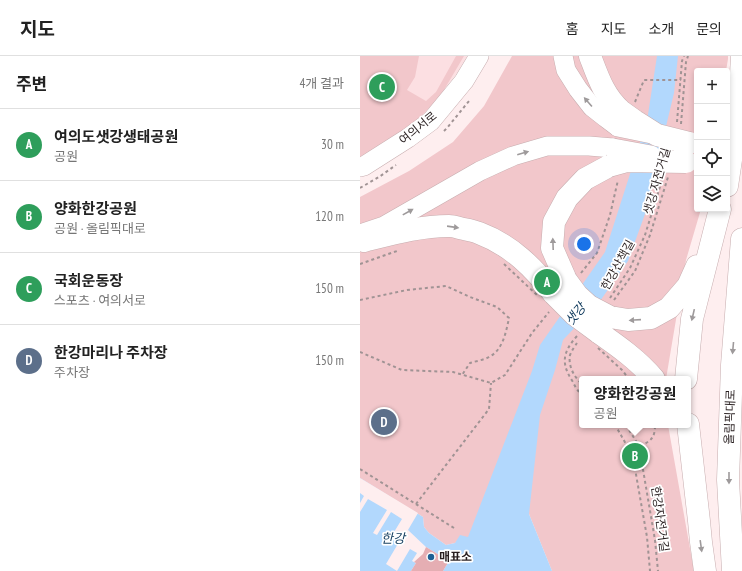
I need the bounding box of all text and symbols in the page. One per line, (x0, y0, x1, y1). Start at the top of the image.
text: 지도 (20, 17, 55, 41)
text: 홈 (566, 20, 579, 38)
text: 지도 (601, 20, 626, 38)
text: 소개 (648, 20, 674, 38)
text: 문의 (696, 20, 722, 38)
map controls (694, 68, 730, 212)
button: + (694, 68, 730, 104)
pin: C (369, 72, 395, 102)
text: 주변 (16, 73, 47, 95)
text: 4개 결과 (300, 75, 344, 92)
one-way arrow (584, 96, 593, 107)
button: − (694, 104, 730, 140)
street label: 여의서로 (396, 108, 440, 147)
text: 여의도샛강생태공원 (54, 127, 178, 146)
text: A (26, 136, 32, 153)
text: 30 m (321, 136, 344, 153)
button: locate (694, 140, 730, 176)
street label: 샛강 자전거길 (640, 146, 673, 216)
text: 공원 (54, 148, 78, 165)
one-way arrow (518, 150, 530, 156)
button: layers (694, 176, 730, 212)
text: 양화한강공원 (54, 199, 137, 218)
text: B (26, 208, 32, 225)
text: 120 m (315, 208, 344, 225)
one-way arrow (402, 209, 414, 215)
text: 공원 · 올림픽대로 (54, 220, 146, 237)
one-way arrow (447, 224, 460, 231)
your location (574, 234, 594, 254)
one-way arrow (550, 237, 556, 250)
street label: 한강산책길 (598, 237, 638, 293)
pin: A (534, 267, 560, 297)
text: 국회운동장 (54, 271, 123, 290)
text: C (26, 280, 32, 297)
text: 150 m (315, 280, 344, 297)
text: 스포츠 · 여의서로 (54, 292, 146, 309)
water label: 샛강 (561, 298, 591, 329)
one-way arrow (689, 308, 695, 321)
one-way arrow (629, 316, 641, 323)
one-way arrow (730, 342, 737, 354)
text: 한강마리나 주차장 (54, 343, 167, 362)
text: D (26, 352, 32, 369)
text: 150 m (315, 352, 344, 369)
text: 주차장 (54, 364, 90, 381)
popup (579, 376, 691, 428)
text: 양화한강공원 (594, 384, 676, 403)
street label: 올림픽대로 (721, 389, 738, 445)
text: 공원 (594, 405, 618, 422)
pin: D (371, 407, 397, 437)
pin: B (622, 441, 648, 471)
one-way arrow (726, 472, 732, 485)
street label: 한강자전거길 (648, 485, 673, 553)
water label: 한강 (381, 530, 407, 547)
one-way arrow (698, 540, 704, 552)
place label: 매표소 (439, 549, 472, 564)
marker: 매표소 (426, 552, 436, 562)

